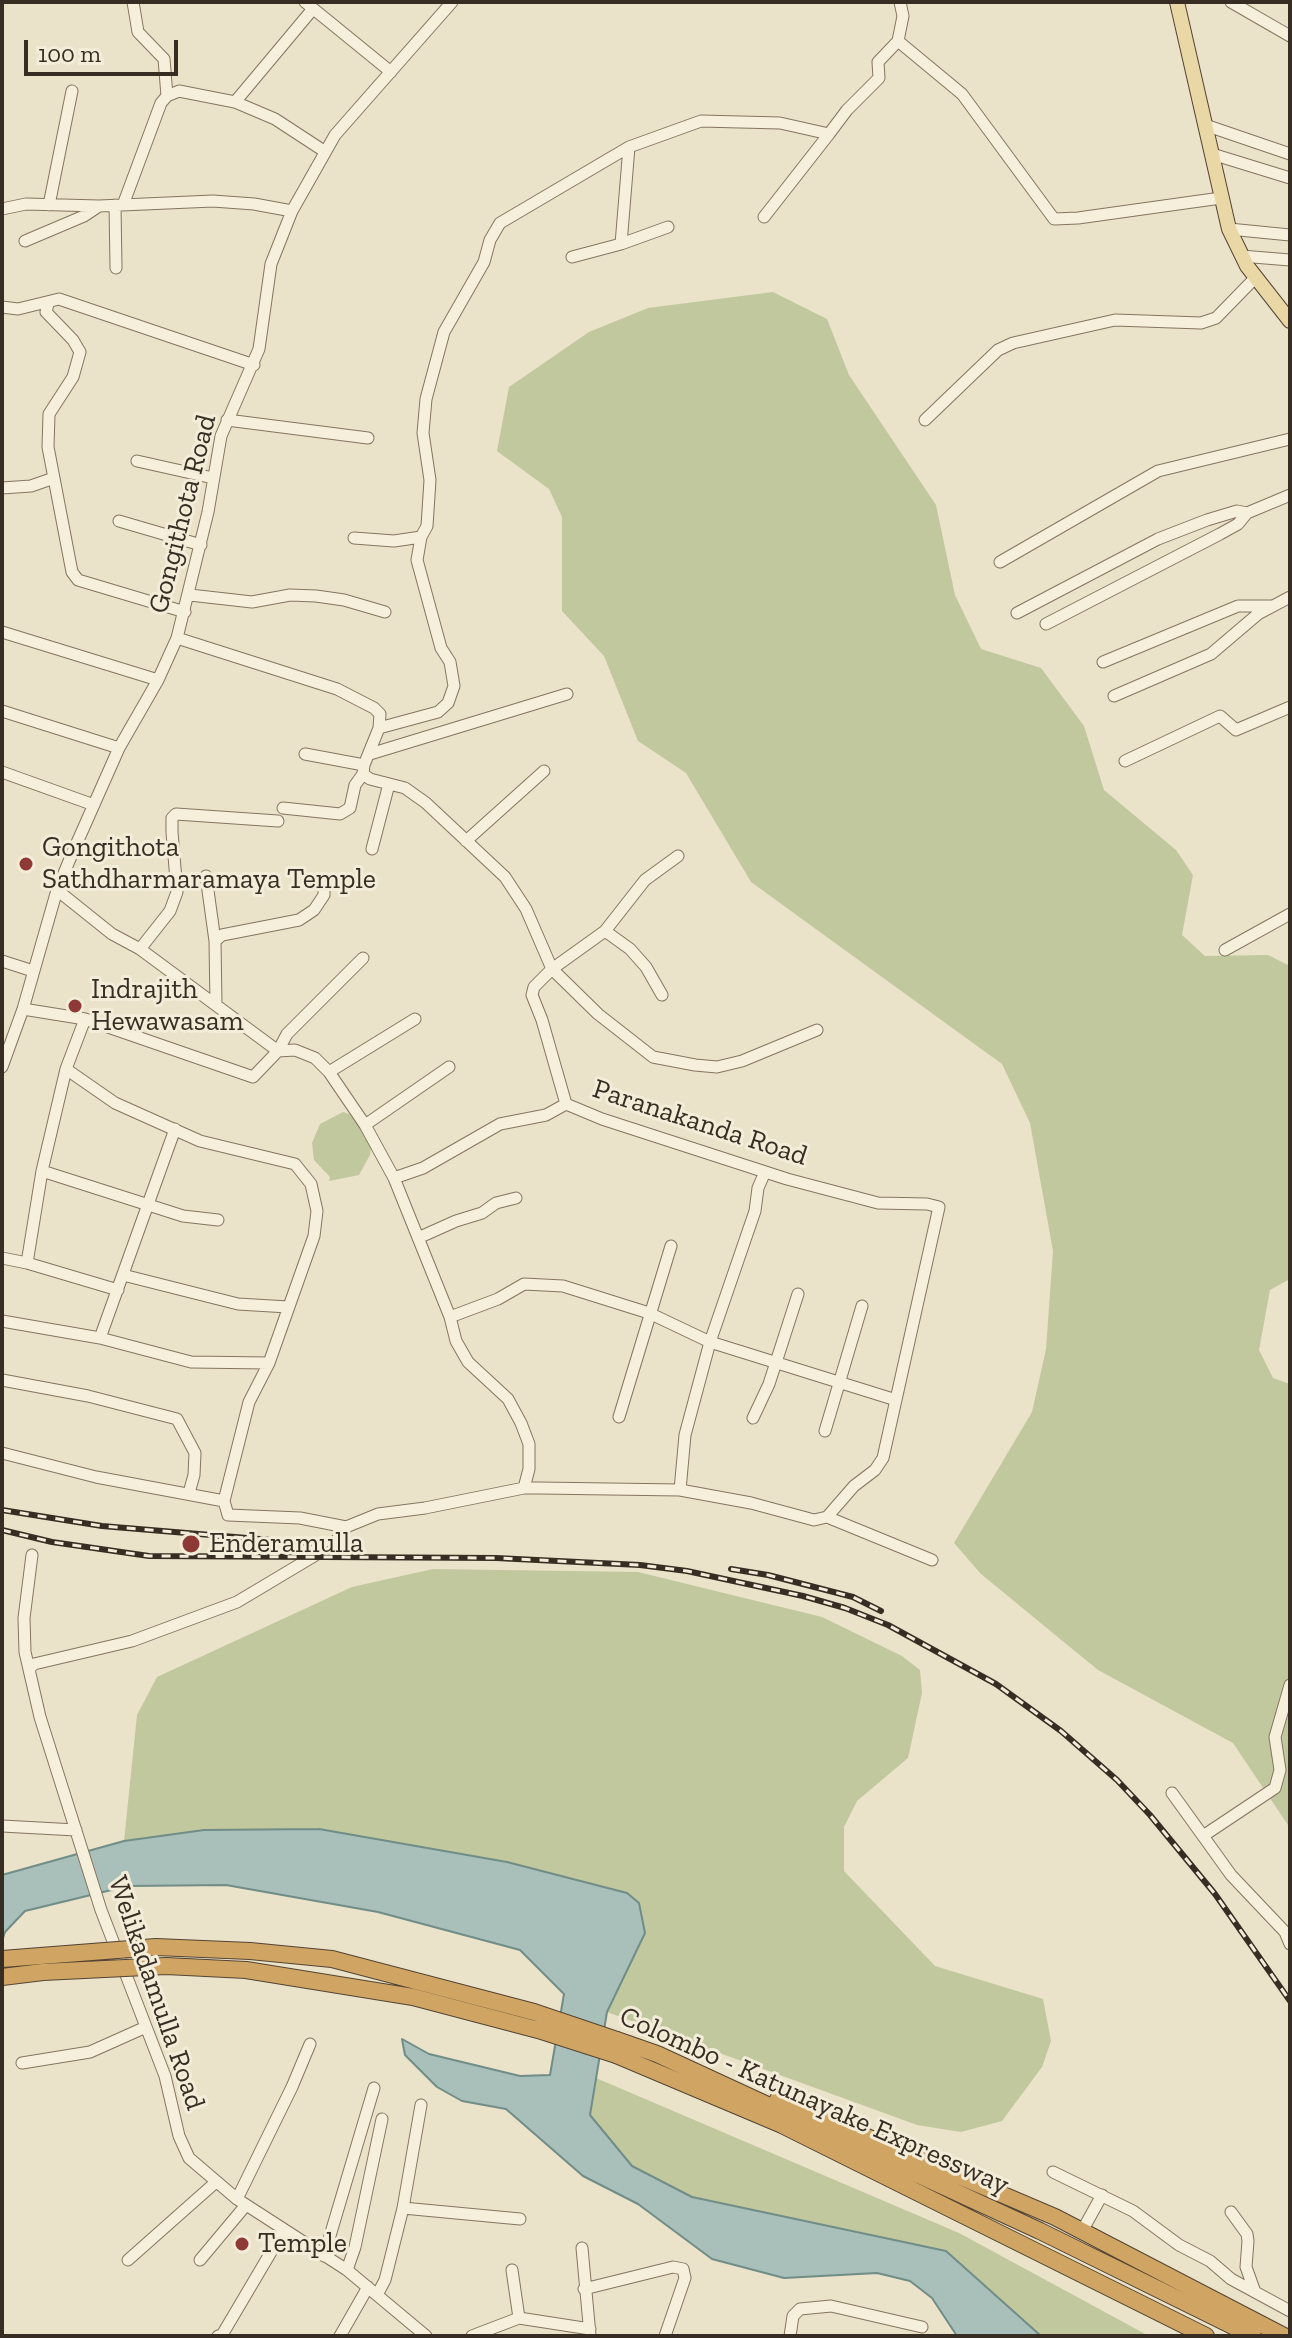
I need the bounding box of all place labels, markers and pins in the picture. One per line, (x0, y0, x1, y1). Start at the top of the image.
place label: Gongithota Sathdharmaramaya Temple (42, 831, 376, 897)
marker: Gongithota Sathdharmaramaya Temple (17, 855, 35, 873)
place label: Indrajith Hewawasam (91, 973, 244, 1039)
marker: Indrajith Hewawasam (66, 997, 84, 1015)
place label: Enderamulla (209, 1527, 364, 1561)
marker: Enderamulla (180, 1533, 202, 1555)
place label: Temple (258, 2227, 347, 2261)
marker: Temple (233, 2235, 251, 2253)

